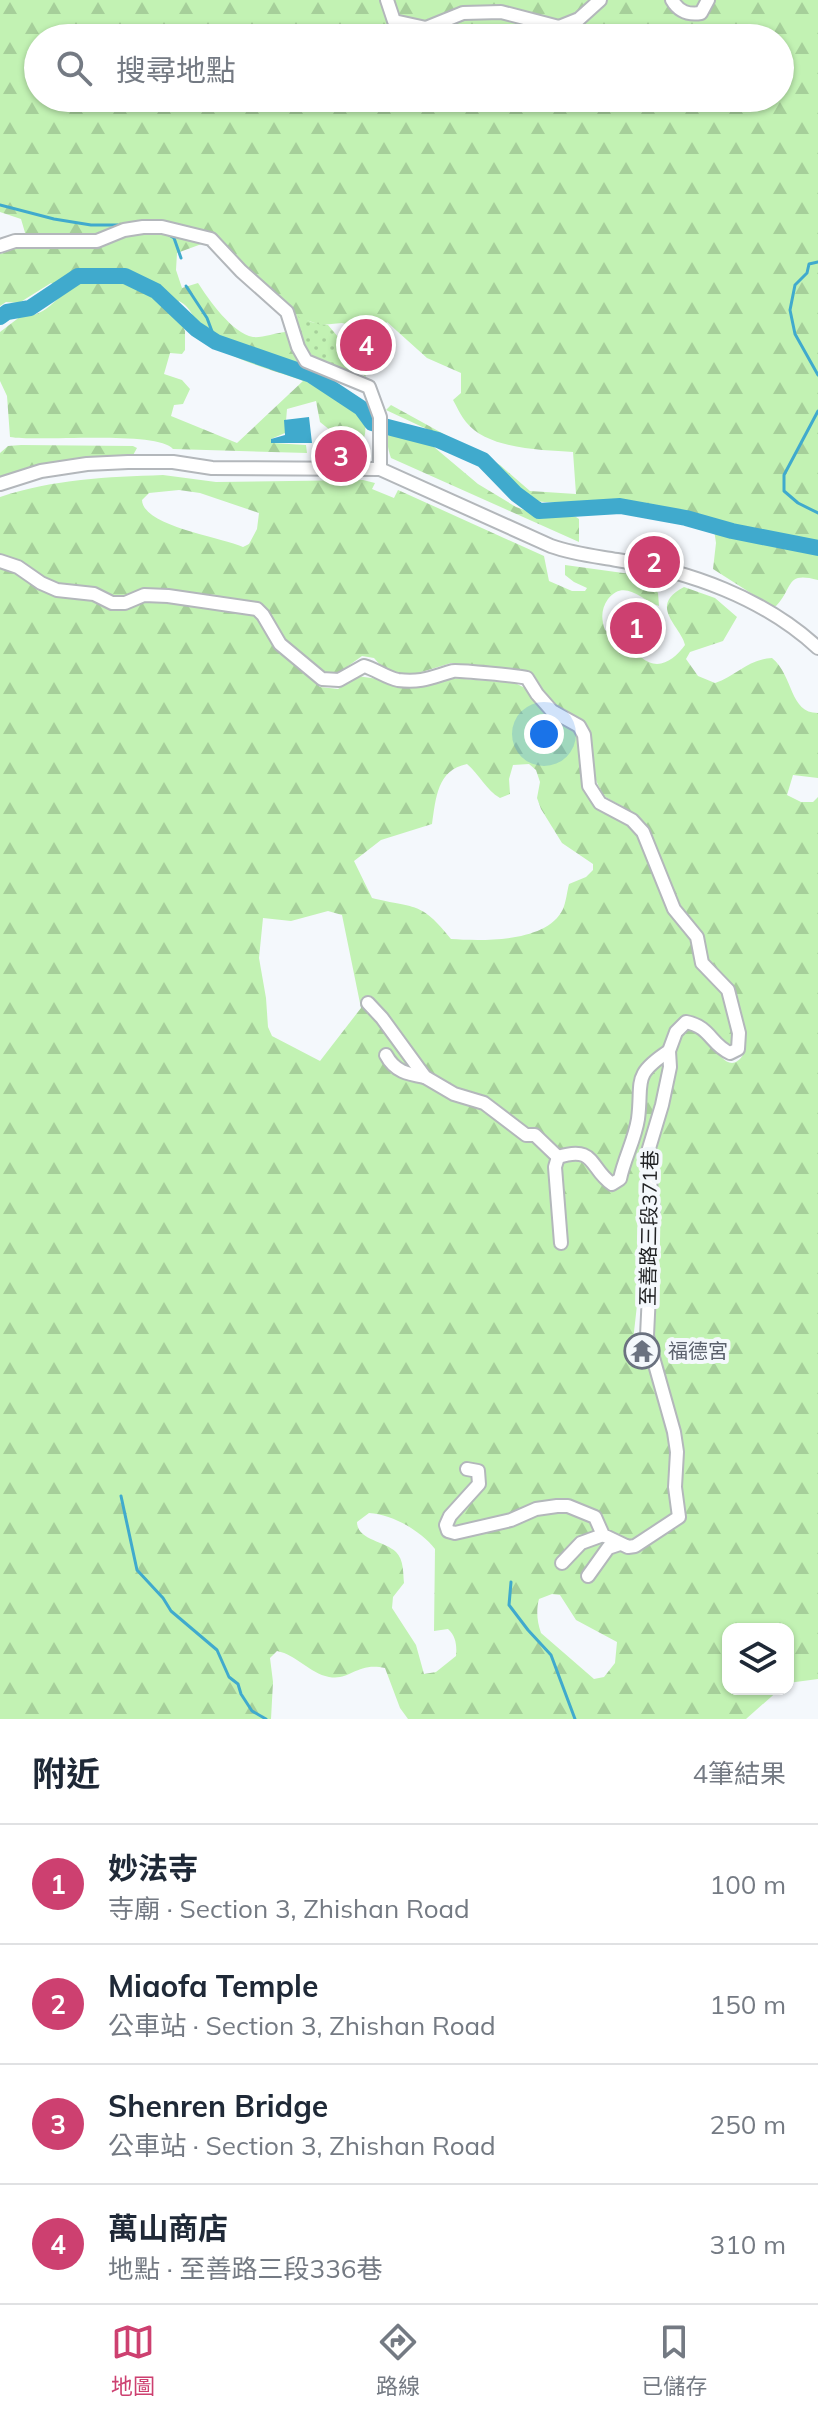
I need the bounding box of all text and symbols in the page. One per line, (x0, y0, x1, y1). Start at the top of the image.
search box (24, 24, 794, 112)
icon: search (52, 46, 96, 90)
text: 搜尋地點 (116, 51, 236, 89)
pin: 4 (340, 315, 392, 375)
pin: 3 (315, 426, 367, 486)
pin: 2 (628, 532, 680, 592)
pin: 1 (610, 598, 662, 658)
your location (524, 714, 564, 754)
street label: 至善路三段371巷 (635, 1150, 662, 1306)
temple icon: 福德宮 (623, 1332, 661, 1370)
place label: 福德宮 (668, 1338, 728, 1363)
map controls (722, 1623, 794, 1695)
button: layers (722, 1623, 794, 1695)
text: 附近 (32, 1752, 100, 1795)
text: 4筆結果 (692, 1757, 786, 1790)
text: 妙法寺 (108, 1849, 198, 1887)
text: 1 (50, 1868, 66, 1901)
text: 100 m (710, 1868, 786, 1901)
text: 寺廟 · Section 3, Zhishan Road (108, 1892, 470, 1925)
text: Miaofa Temple (108, 1967, 318, 2005)
text: 2 (50, 1988, 66, 2021)
text: 150 m (710, 1988, 786, 2021)
text: 公車站 · Section 3, Zhishan Road (108, 2009, 496, 2042)
text: Shenren Bridge (108, 2087, 328, 2125)
text: 3 (50, 2108, 66, 2141)
text: 250 m (710, 2108, 786, 2141)
text: 公車站 · Section 3, Zhishan Road (108, 2129, 496, 2162)
text: 萬山商店 (108, 2209, 228, 2247)
text: 4 (50, 2228, 66, 2261)
text: 310 m (710, 2228, 786, 2261)
text: 地點 · 至善路三段336巷 (108, 2252, 382, 2285)
tab: 地圖 (111, 2320, 155, 2400)
tab: 路線 (376, 2320, 420, 2400)
tab: 已儲存 (641, 2320, 707, 2400)

